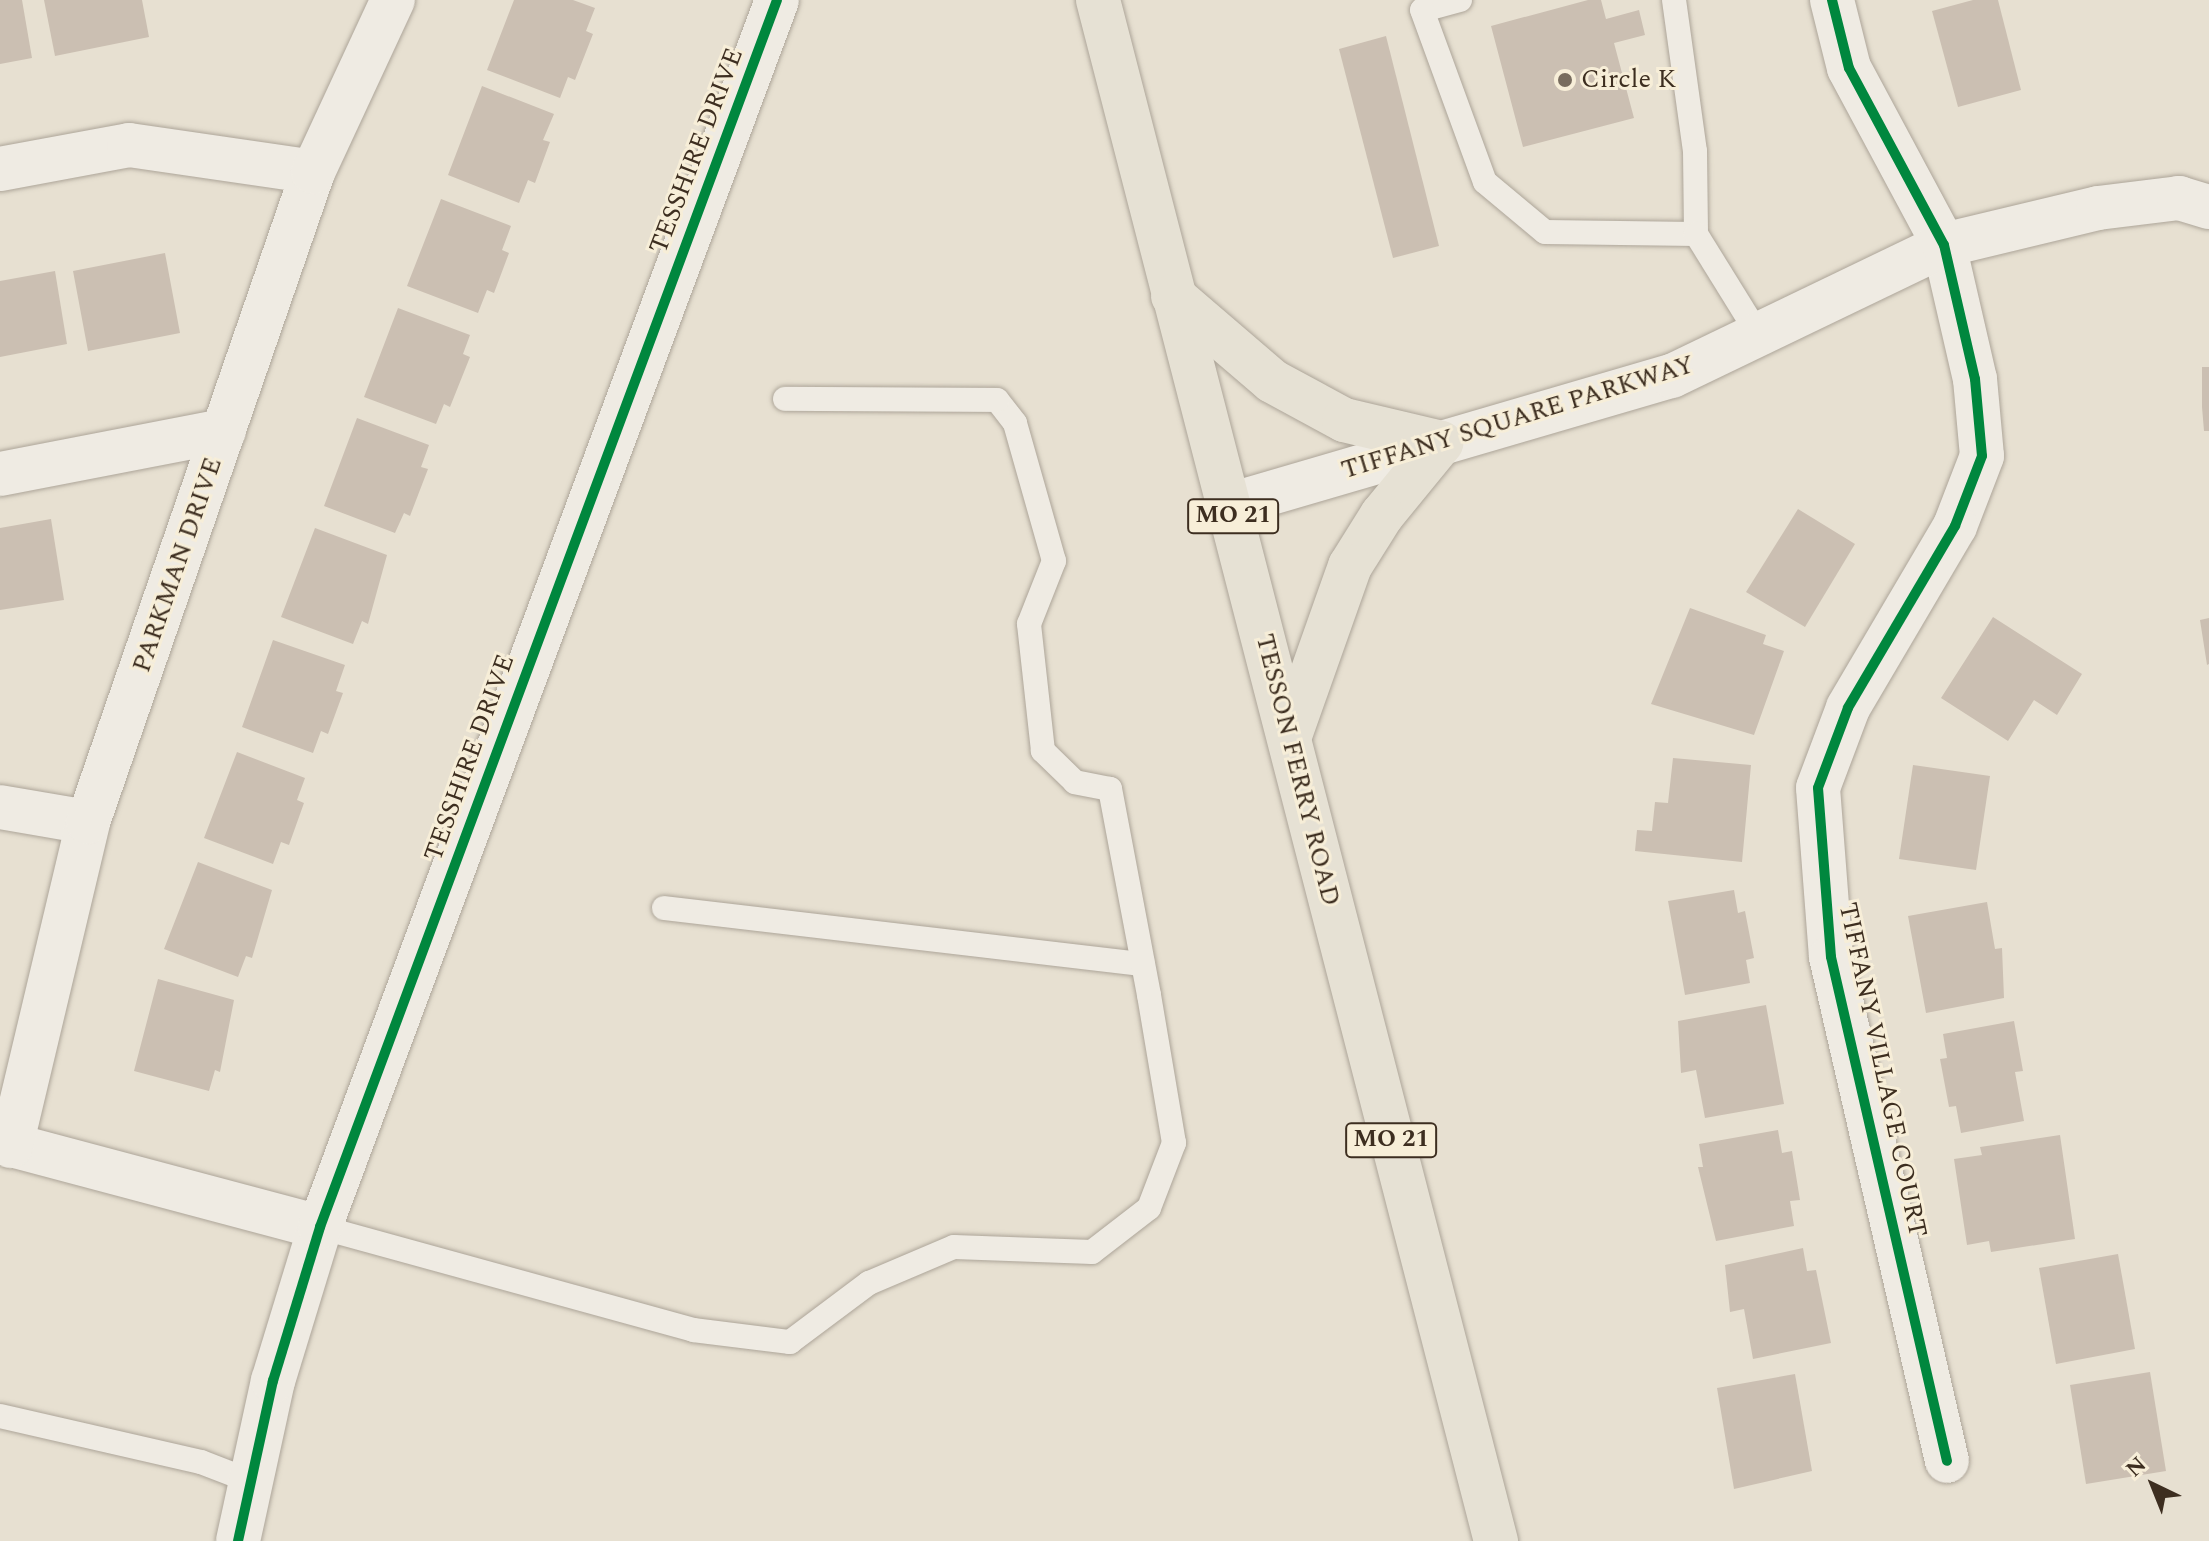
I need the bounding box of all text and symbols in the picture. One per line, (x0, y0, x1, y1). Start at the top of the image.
street label: TESSHIRE DRIVE (643, 44, 751, 258)
place label: Circle K (1581, 64, 1676, 96)
marker: Circle K (1556, 71, 1574, 89)
street label: TIFFANY SQUARE PARKWAY (1338, 349, 1698, 487)
street label: PARKMAN DRIVE (127, 453, 229, 677)
road number: MO 21 (1187, 496, 1279, 536)
street label: TESSON FERRY ROAD (1248, 631, 1346, 909)
street label: TESSHIRE DRIVE (418, 650, 522, 866)
street label: TIFFANY VILLAGE COURT (1831, 900, 1933, 1240)
road number: MO 21 (1345, 1120, 1437, 1160)
north arrow (2113, 1445, 2193, 1525)
text: N (2118, 1449, 2154, 1485)

